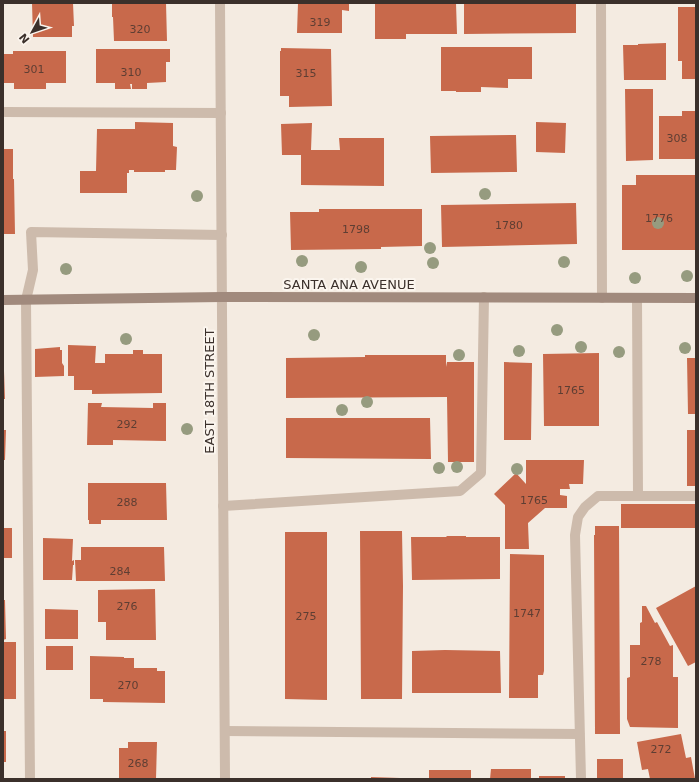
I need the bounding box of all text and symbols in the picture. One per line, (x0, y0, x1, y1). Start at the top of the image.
north arrow (12, 12, 52, 52)
house number: 319 (310, 16, 331, 29)
house number: 320 (130, 23, 151, 36)
text: N (17, 30, 33, 46)
house number: 301 (24, 63, 45, 76)
house number: 310 (121, 66, 142, 79)
house number: 315 (296, 67, 317, 80)
house number: 308 (667, 132, 688, 145)
house number: 1776 (645, 212, 673, 225)
house number: 1780 (495, 219, 523, 232)
house number: 1798 (342, 223, 370, 236)
street label: SANTA ANA AVENUE (283, 277, 415, 292)
street label: EAST 18TH STREET (202, 328, 217, 454)
house number: 1765 (557, 384, 585, 397)
house number: 292 (117, 418, 138, 431)
house number: 1765 (520, 494, 548, 507)
house number: 288 (117, 496, 138, 509)
house number: 284 (110, 565, 131, 578)
house number: 276 (117, 600, 138, 613)
house number: 1747 (513, 607, 541, 620)
house number: 275 (296, 610, 317, 623)
house number: 278 (641, 655, 662, 668)
house number: 270 (118, 679, 139, 692)
house number: 272 (651, 743, 672, 756)
house number: 268 (128, 757, 149, 770)

